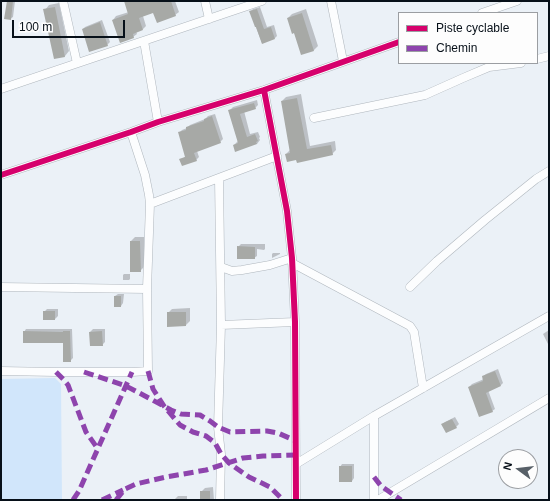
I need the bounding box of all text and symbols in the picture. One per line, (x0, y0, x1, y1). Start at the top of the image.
scale bar (14, 12, 127, 38)
legend (398, 12, 538, 64)
text: 100 m (19, 20, 52, 34)
text: Piste cyclable (436, 21, 509, 35)
text: Chemin (436, 41, 477, 55)
north arrow (498, 449, 538, 489)
text: N (501, 461, 514, 472)

